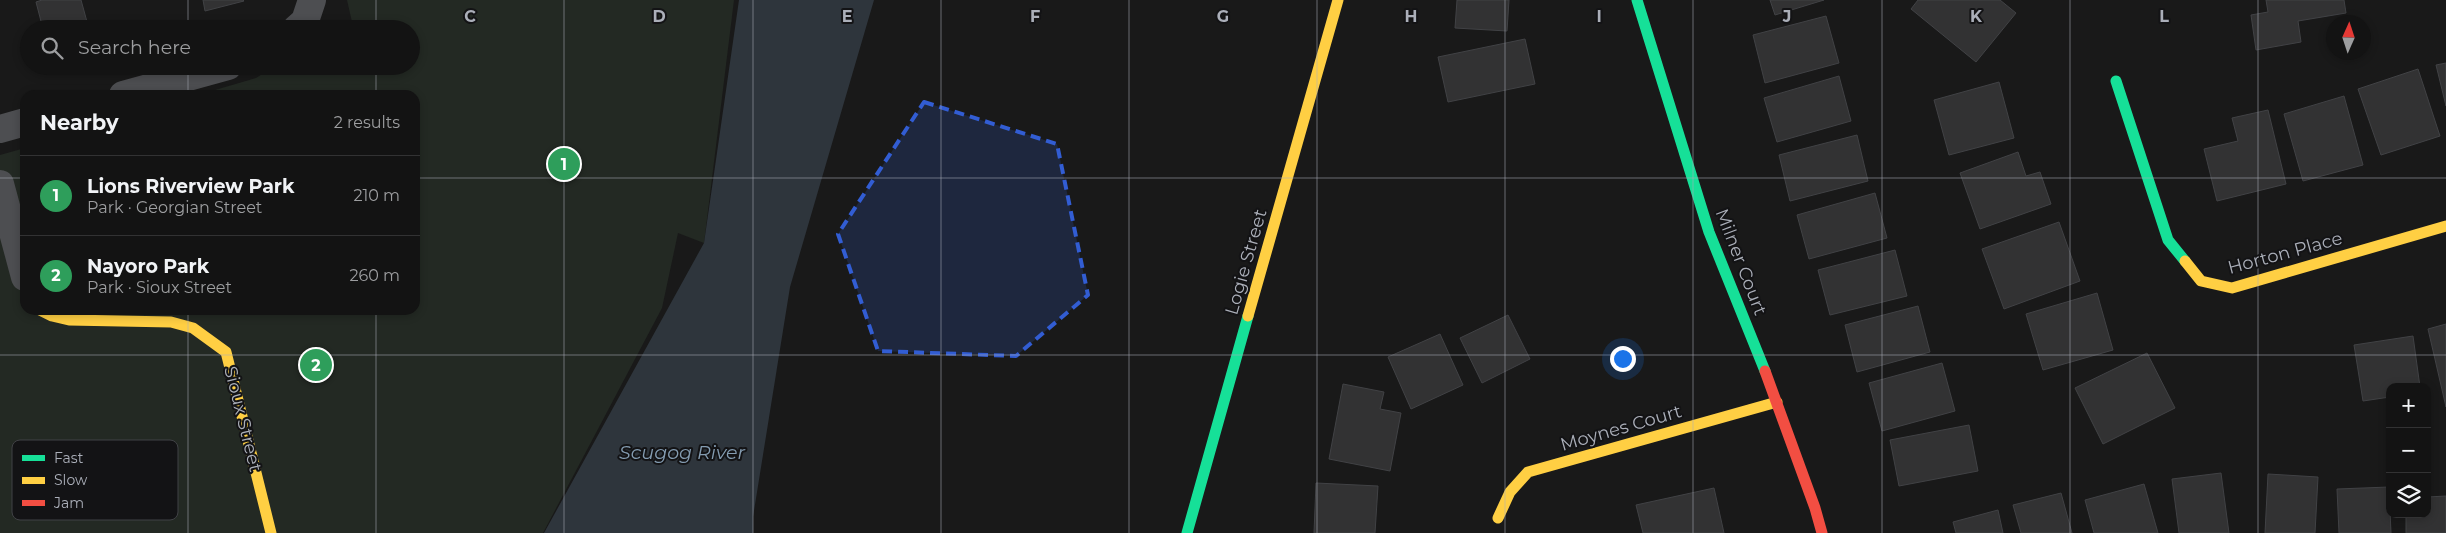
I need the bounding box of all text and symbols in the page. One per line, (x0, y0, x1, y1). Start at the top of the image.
text: C (464, 7, 476, 26)
text: D (652, 7, 666, 26)
text: E (842, 7, 852, 26)
text: F (1030, 7, 1040, 26)
text: G (1217, 7, 1229, 26)
text: H (1405, 7, 1417, 26)
text: I (1596, 7, 1602, 26)
text: J (1782, 7, 1791, 26)
text: K (1970, 7, 1983, 26)
text: L (2159, 7, 2169, 26)
north arrow (2326, 15, 2371, 60)
search box (20, 20, 420, 75)
icon: search (38, 34, 66, 62)
text: Search here (78, 36, 191, 59)
text: Nearby (40, 110, 119, 135)
text: 2 results (334, 113, 400, 132)
pin: 1 (548, 145, 580, 183)
text: Lions Riverview Park (87, 175, 294, 198)
text: 1 (53, 186, 59, 205)
text: 210 m (353, 186, 400, 205)
text: Park · Georgian Street (87, 198, 262, 217)
street label: Milner Court (1711, 206, 1771, 318)
street label: Logie Street (1220, 207, 1272, 317)
street label: Horton Place (2225, 227, 2345, 279)
text: Nayoro Park (87, 255, 209, 278)
text: 2 (51, 266, 61, 285)
text: 260 m (349, 266, 400, 285)
text: Park · Sioux Street (87, 278, 232, 297)
pin: 2 (300, 346, 332, 384)
your location (1610, 346, 1636, 372)
street label: Sioux Street (219, 364, 267, 474)
map controls (2386, 383, 2431, 518)
button: + (2386, 383, 2431, 428)
street label: Moynes Court (1558, 400, 1684, 456)
button: − (2386, 428, 2431, 473)
legend (12, 440, 178, 520)
water label: Scugog River (619, 441, 745, 464)
text: Fast (54, 449, 84, 467)
text: Slow (54, 471, 88, 489)
button: layers (2386, 473, 2431, 518)
text: Jam (53, 494, 84, 512)

